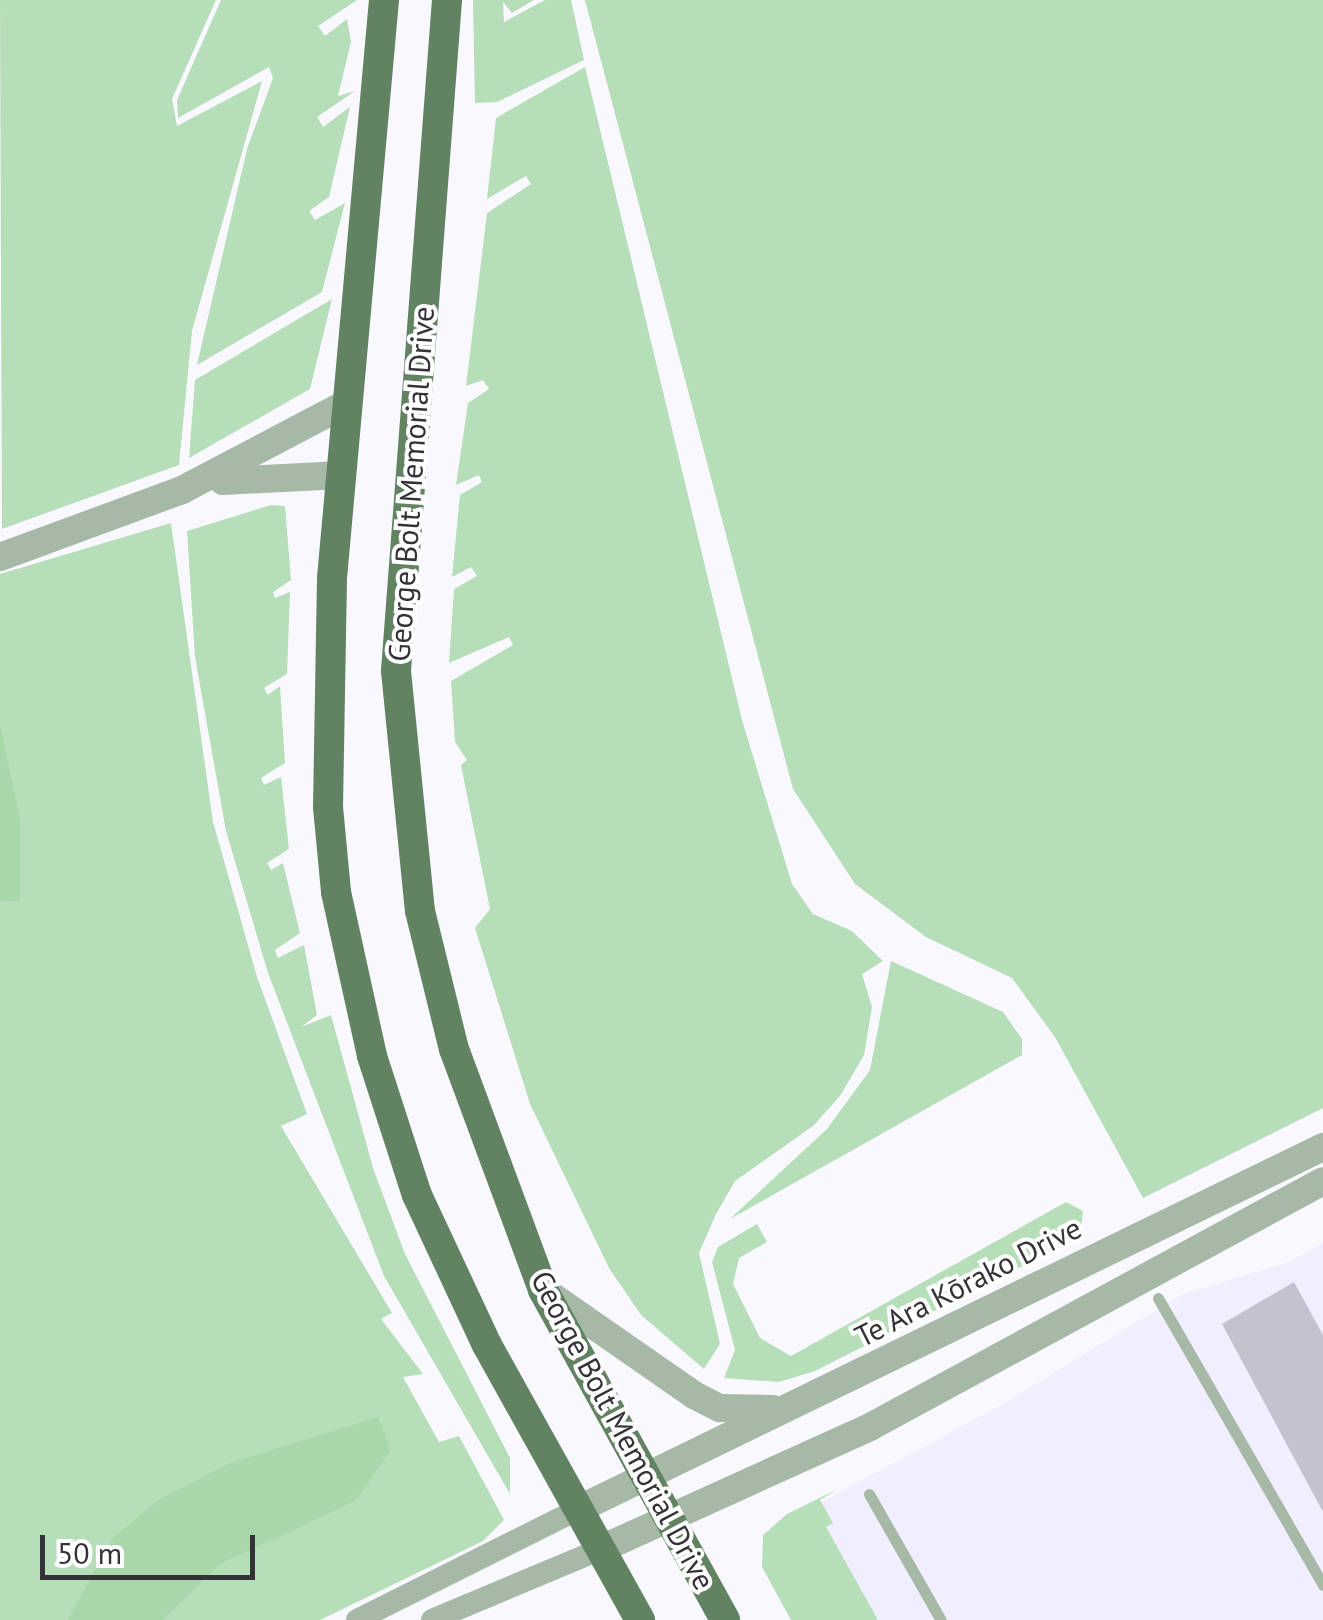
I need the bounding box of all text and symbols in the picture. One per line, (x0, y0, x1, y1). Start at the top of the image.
street label: George Bolt Memorial Drive (381, 305, 441, 663)
street label: Te Ara Kōrako Drive (848, 1209, 1088, 1355)
street label: George Bolt Memorial Drive (524, 1264, 722, 1596)
scale bar (45, 1515, 260, 1577)
text: 50 m (57, 1533, 122, 1572)

